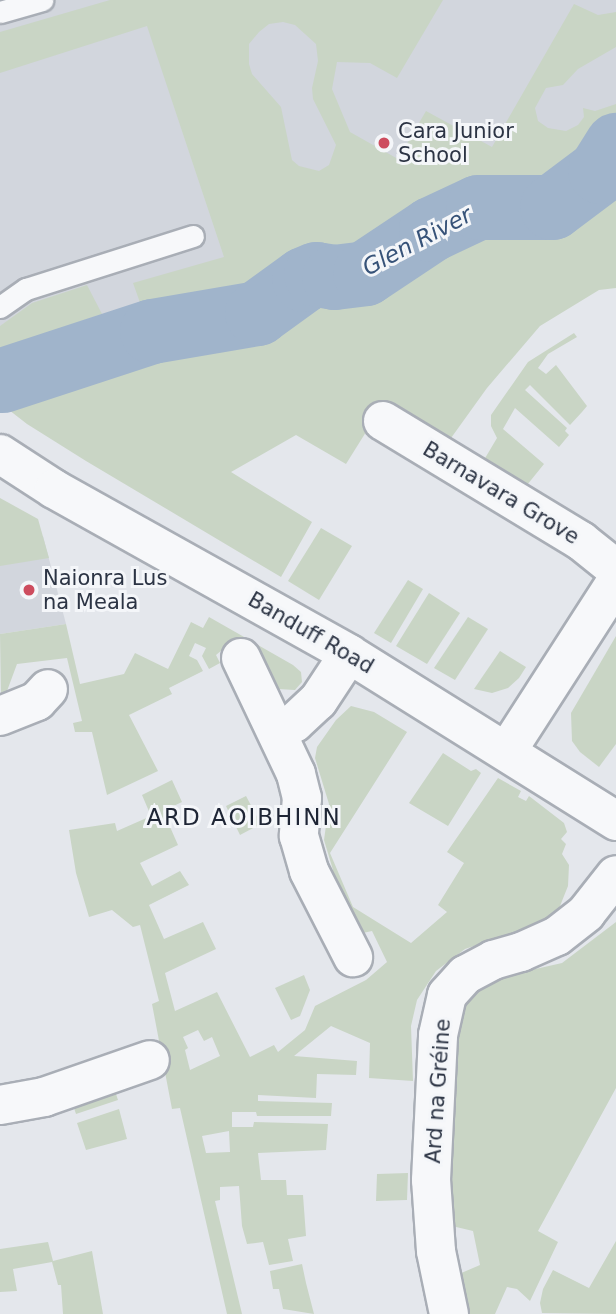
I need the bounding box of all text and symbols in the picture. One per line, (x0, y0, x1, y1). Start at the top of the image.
place label: Cara Junior School (398, 118, 514, 168)
marker: Cara Junior School (376, 135, 392, 151)
water label: Glen River (358, 201, 476, 281)
street label: Barnavara Grove (418, 436, 584, 550)
place label: Naionra Lus na Meala (43, 565, 167, 615)
marker: Naionra Lus na Meala (21, 582, 37, 598)
street label: Banduff Road (244, 587, 378, 679)
district label: ARD AOIBHINN (148, 803, 340, 831)
street label: Ard na Gréine (420, 1018, 456, 1164)

